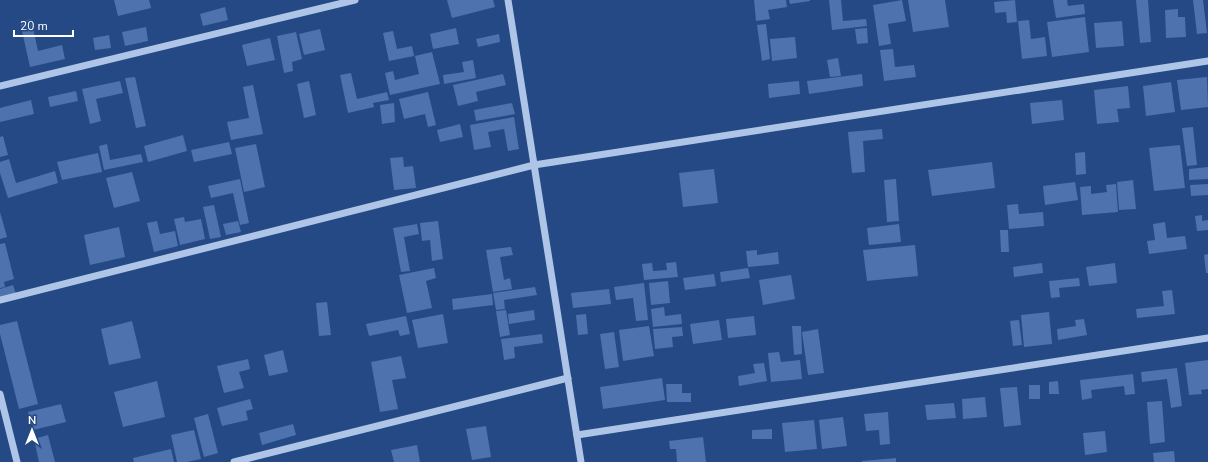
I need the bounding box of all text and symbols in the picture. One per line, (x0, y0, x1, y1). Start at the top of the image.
scale bar (14, 12, 73, 38)
text: 20 m (20, 18, 48, 34)
north arrow (12, 410, 52, 450)
text: N (28, 413, 36, 428)

